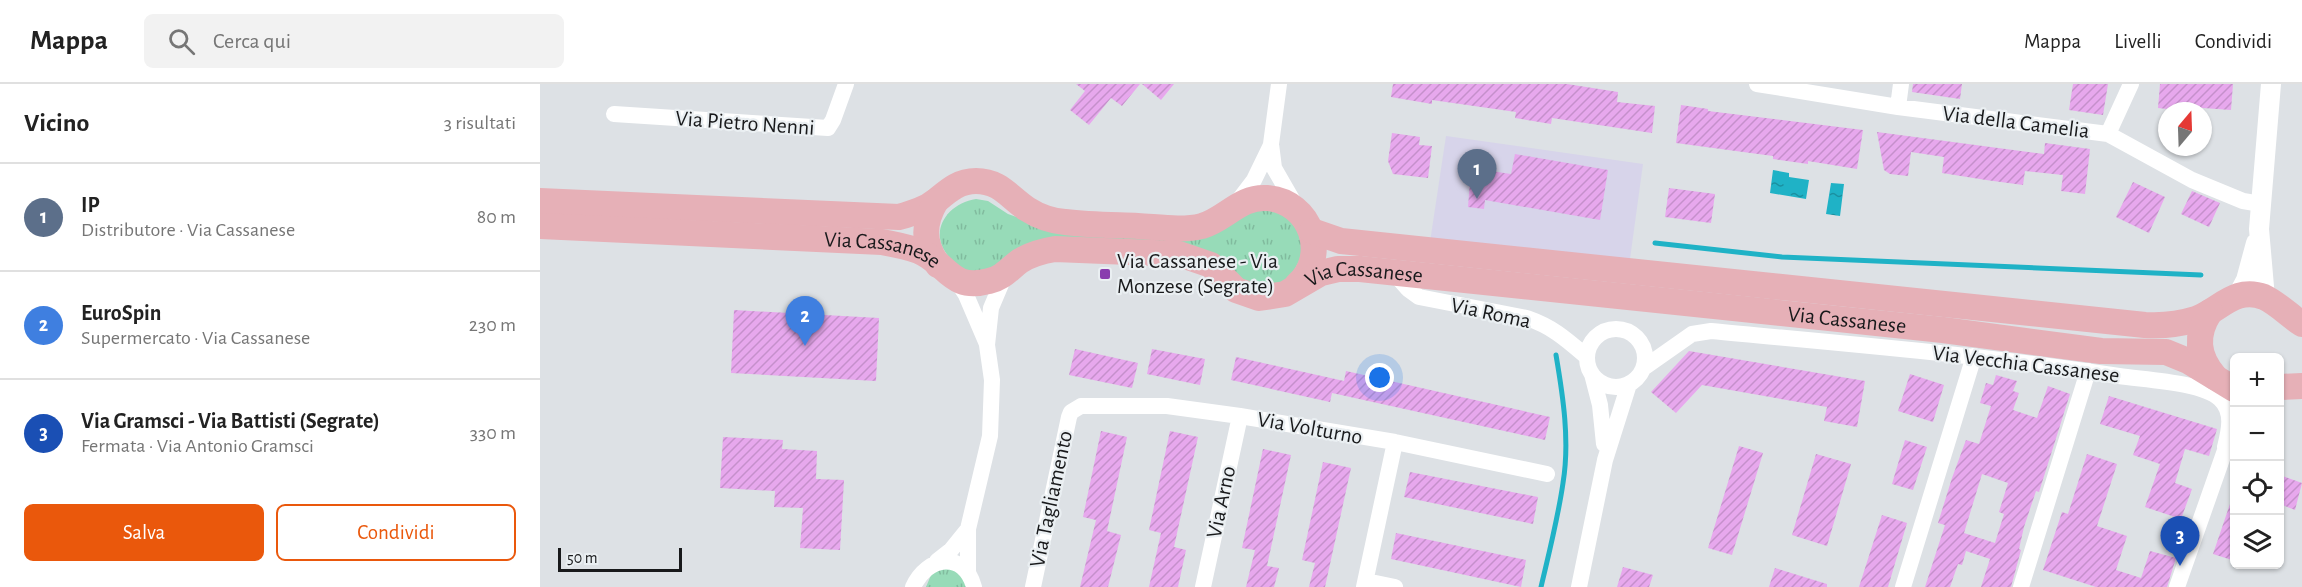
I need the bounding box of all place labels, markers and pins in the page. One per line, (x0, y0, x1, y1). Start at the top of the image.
pin: 1 (1458, 150, 1496, 199)
place label: Via Cassanese - Via Monzese (Segrate) (1117, 250, 1278, 297)
marker: Via Cassanese - Via Monzese (Segrate) (1098, 267, 1112, 281)
pin: 2 (786, 296, 824, 346)
pin: 3 (2160, 516, 2200, 566)

